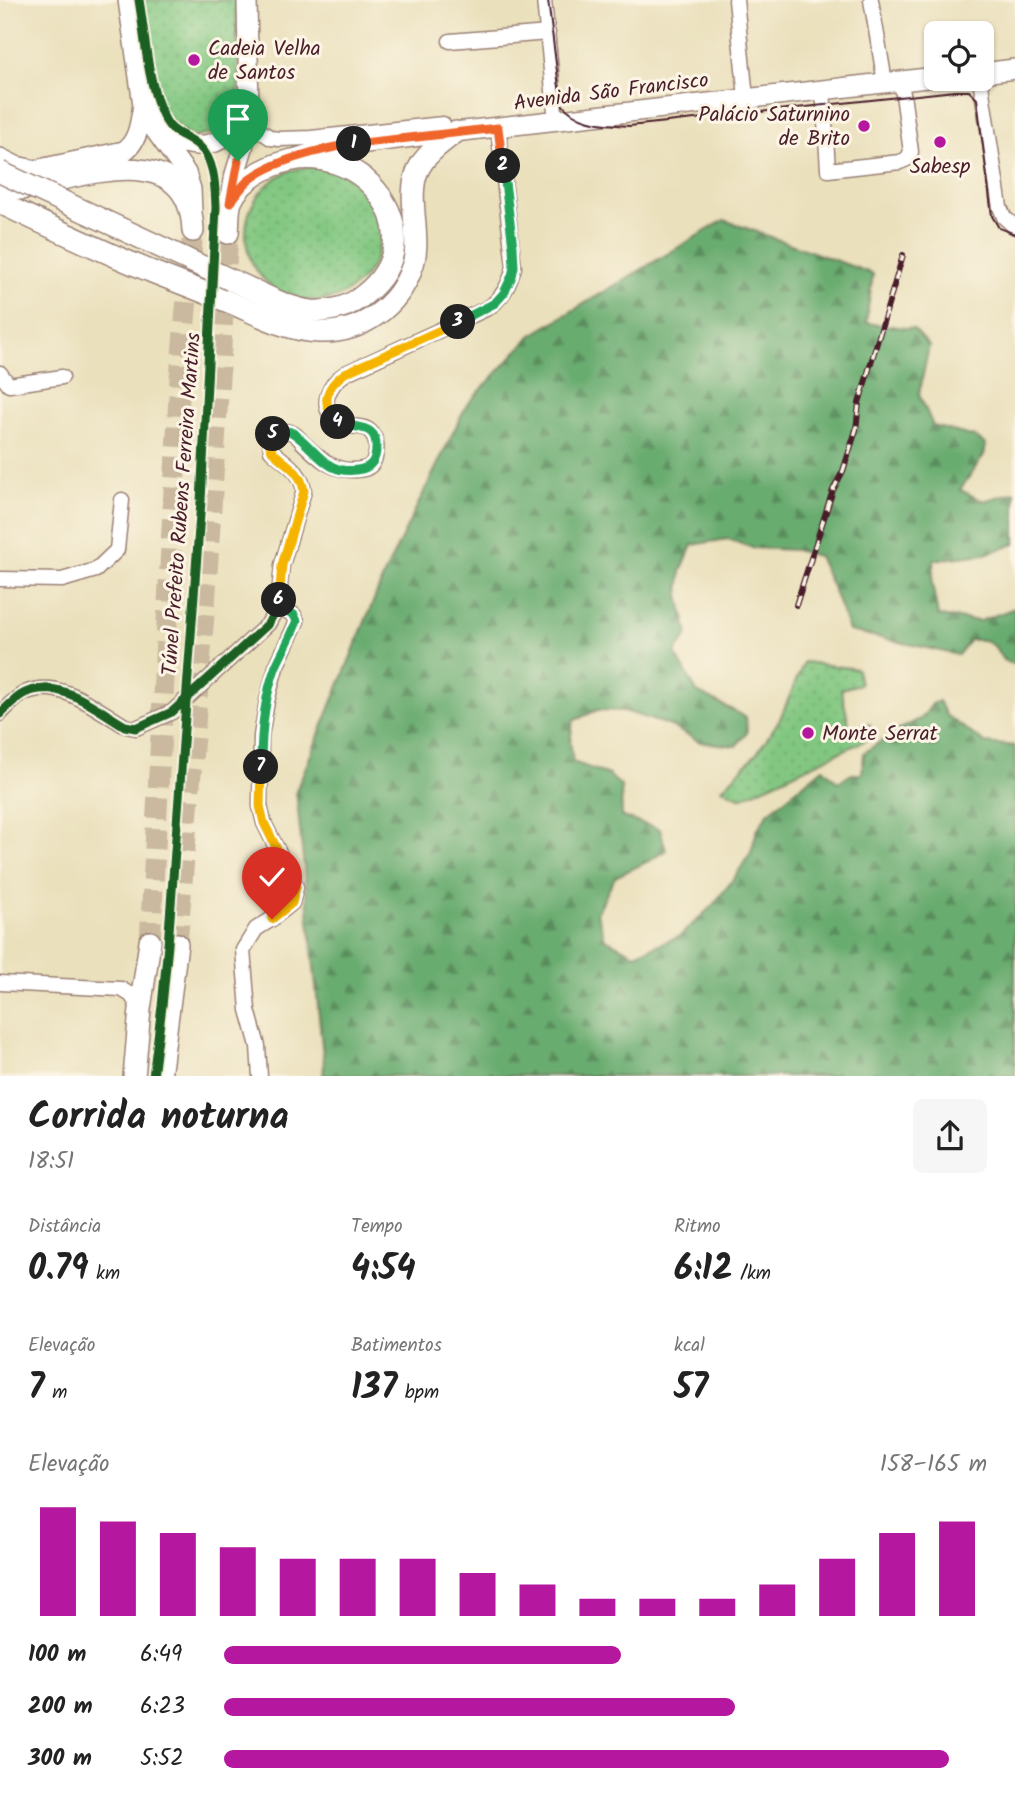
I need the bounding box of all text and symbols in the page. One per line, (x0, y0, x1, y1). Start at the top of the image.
map controls (924, 21, 994, 91)
button: locate (924, 21, 994, 91)
place label: Cadeia Velha de Santos (208, 33, 321, 90)
marker: Cadeia Velha de Santos (186, 52, 202, 68)
street label: Avenida São Francisco (512, 64, 711, 121)
pin (208, 89, 268, 161)
place label: Palácio Saturnino de Brito (698, 99, 850, 156)
icon: arrive (219, 100, 257, 138)
marker: Palácio Saturnino de Brito (856, 118, 872, 134)
pin: 1 (336, 127, 372, 162)
text: 1 (351, 128, 356, 158)
marker: Sabesp (932, 134, 948, 150)
pin: 2 (486, 148, 520, 184)
text: 2 (497, 150, 508, 180)
place label: Sabesp (910, 151, 970, 184)
pin: 3 (440, 304, 476, 340)
text: 3 (452, 306, 463, 336)
street label: Túnel Prefeito Rubens Ferreira Martins (154, 331, 211, 677)
pin: 4 (320, 404, 356, 440)
text: 4 (332, 406, 343, 436)
pin: 5 (256, 416, 290, 452)
text: 5 (268, 418, 277, 448)
pin: 6 (262, 582, 296, 618)
text: 6 (273, 584, 284, 614)
place label: Monte Serrat (822, 718, 939, 751)
marker: Monte Serrat (800, 725, 816, 741)
pin: 7 (244, 750, 278, 784)
text: 7 (256, 751, 265, 781)
pin (242, 847, 302, 919)
icon: check (253, 858, 291, 896)
text: Corrida noturna (28, 1088, 289, 1148)
button: share (913, 1099, 987, 1173)
text: 18:51 (28, 1144, 74, 1180)
text: Distância (28, 1212, 101, 1242)
text: Tempo (351, 1212, 403, 1242)
text: Ritmo (674, 1212, 721, 1242)
text: 0.79 (28, 1242, 88, 1298)
text: 4:54 (351, 1242, 415, 1298)
text: 6:12 (674, 1242, 733, 1298)
text: km (88, 1259, 120, 1289)
text: /km (733, 1259, 771, 1289)
text: Elevação (28, 1331, 95, 1361)
text: Batimentos (351, 1331, 442, 1361)
text: kcal (674, 1331, 705, 1361)
text: 7 (28, 1361, 45, 1417)
text: 137 (351, 1361, 397, 1417)
text: 57 (674, 1361, 708, 1417)
text: m (45, 1378, 67, 1408)
text: bpm (397, 1378, 439, 1408)
text: Elevação (28, 1447, 110, 1483)
text: 158–165 m (880, 1447, 987, 1483)
text: 100 m (28, 1637, 86, 1673)
text: 6:49 (140, 1637, 182, 1673)
text: 200 m (28, 1689, 93, 1725)
text: 6:23 (140, 1689, 185, 1725)
text: 300 m (28, 1741, 92, 1777)
text: 5:52 (140, 1741, 184, 1777)

